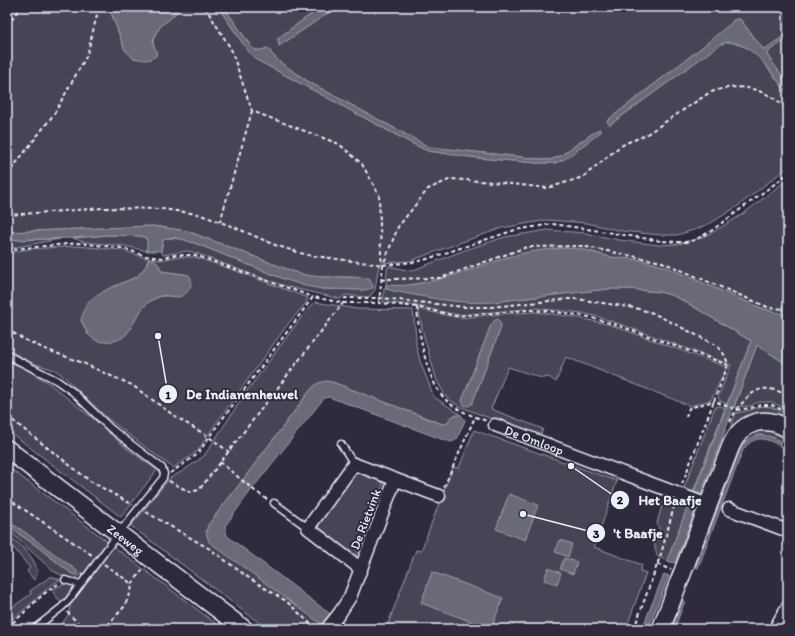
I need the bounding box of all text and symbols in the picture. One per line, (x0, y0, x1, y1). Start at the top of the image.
callout: De Indianenheuvel (158, 381, 306, 407)
text: De Indianenheuvel (186, 386, 299, 403)
text: 1 (165, 388, 171, 402)
street label: De Omloop (503, 422, 566, 458)
street label: De Rietvink (347, 486, 384, 552)
callout: Het Baafje (610, 487, 710, 513)
text: Het Baafje (638, 492, 702, 509)
text: 2 (617, 493, 624, 507)
callout: 't Baafje (586, 520, 671, 546)
street label: Zeeweg (104, 521, 147, 558)
text: 't Baafje (613, 525, 663, 542)
text: 3 (593, 527, 600, 541)

